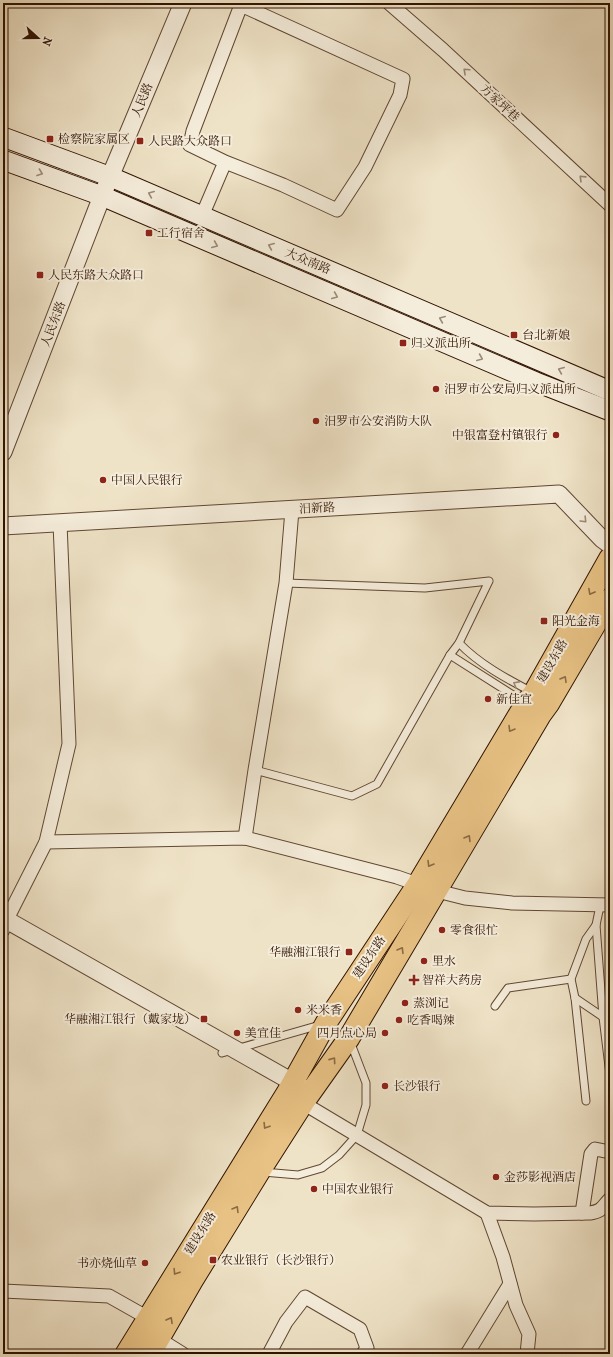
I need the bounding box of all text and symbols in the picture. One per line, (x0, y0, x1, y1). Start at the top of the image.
north arrow (18, 18, 58, 58)
text: N (39, 35, 54, 48)
one-way arrow (463, 69, 470, 76)
street label: 人民路 (129, 81, 155, 119)
street label: 方家坪巷 (478, 82, 522, 124)
place label: 检察院家属区 (58, 132, 130, 146)
marker: 检察院家属区 (45, 134, 55, 144)
place label: 人民路大众路口 (148, 134, 232, 148)
marker: 人民路大众路口 (135, 136, 145, 146)
one-way arrow (36, 169, 43, 177)
one-way arrow (579, 176, 587, 183)
one-way arrow (148, 191, 155, 199)
place label: 工行宿舍 (157, 226, 205, 240)
marker: 工行宿舍 (144, 228, 154, 238)
one-way arrow (212, 240, 219, 248)
one-way arrow (267, 242, 274, 250)
street label: 大众南路 (283, 245, 333, 277)
place label: 人民东路大众路口 (48, 268, 144, 282)
marker: 人民东路大众路口 (35, 270, 45, 280)
one-way arrow (330, 291, 338, 299)
street label: 人民东路 (38, 299, 68, 349)
one-way arrow (438, 316, 446, 324)
place label: 台北新娘 (522, 328, 570, 342)
marker: 台北新娘 (509, 330, 519, 340)
place label: 归义派出所 (411, 336, 471, 350)
marker: 归义派出所 (398, 338, 408, 348)
one-way arrow (475, 353, 483, 361)
one-way arrow (558, 367, 566, 375)
place label: 汨罗市公安局归义派出所 (444, 382, 576, 396)
marker: 汨罗市公安局归义派出所 (431, 384, 441, 394)
place label: 汨罗市公安消防大队 (324, 414, 432, 428)
marker: 汨罗市公安消防大队 (311, 416, 321, 426)
place label: 中银富登村镇银行 (452, 428, 548, 442)
marker: 中银富登村镇银行 (551, 430, 561, 440)
place label: 中国人民银行 (111, 473, 183, 487)
marker: 中国人民银行 (98, 475, 108, 485)
street label: 汨新路 (299, 500, 335, 516)
one-way arrow (579, 515, 587, 523)
one-way arrow (588, 588, 595, 595)
place label: 阳光金海 (552, 614, 600, 628)
marker: 阳光金海 (539, 616, 549, 626)
street label: 建设东路 (534, 637, 570, 685)
one-way arrow (559, 676, 566, 683)
one-way arrow (513, 681, 520, 688)
place label: 新佳宜 (496, 692, 532, 706)
marker: 新佳宜 (483, 694, 493, 704)
one-way arrow (508, 725, 515, 732)
one-way arrow (463, 835, 470, 842)
one-way arrow (427, 860, 434, 867)
place label: 零食很忙 (450, 923, 498, 937)
marker: 零食很忙 (437, 925, 447, 935)
street label: 建设东路 (350, 933, 388, 981)
place label: 华融湘江银行 (269, 945, 341, 959)
marker: 华融湘江银行 (344, 947, 354, 957)
one-way arrow (397, 947, 404, 954)
place label: 里水 (432, 954, 456, 968)
marker: 里水 (419, 956, 429, 966)
place label: 智祥大药房 (422, 973, 482, 987)
marker: 智祥大药房 (409, 975, 419, 985)
place label: 蒸浏记 (413, 996, 449, 1010)
marker: 蒸浏记 (400, 998, 410, 1008)
place label: 米米香 (306, 1003, 342, 1017)
marker: 米米香 (293, 1005, 303, 1015)
place label: 华融湘江银行（戴家垅） (64, 1012, 196, 1026)
place label: 吃香喝辣 (407, 1013, 455, 1027)
marker: 华融湘江银行（戴家垅） (199, 1014, 209, 1024)
marker: 吃香喝辣 (394, 1015, 404, 1025)
place label: 美宜佳 (245, 1026, 281, 1040)
place label: 四月点心局 (317, 1026, 377, 1040)
marker: 美宜佳 (232, 1028, 242, 1038)
marker: 四月点心局 (380, 1028, 390, 1038)
one-way arrow (328, 1057, 336, 1064)
place label: 长沙银行 (393, 1079, 441, 1093)
marker: 长沙银行 (380, 1081, 390, 1091)
one-way arrow (264, 1122, 271, 1129)
place label: 金莎影视酒店 (504, 1170, 576, 1184)
marker: 金莎影视酒店 (491, 1172, 501, 1182)
place label: 中国农业银行 (322, 1182, 394, 1196)
marker: 中国农业银行 (309, 1184, 319, 1194)
one-way arrow (232, 1206, 239, 1213)
street label: 建设东路 (181, 1209, 219, 1257)
place label: 农业银行（长沙银行） (221, 1253, 341, 1267)
marker: 农业银行（长沙银行） (208, 1255, 218, 1265)
place label: 书亦烧仙草 (77, 1256, 137, 1270)
marker: 书亦烧仙草 (140, 1258, 150, 1268)
one-way arrow (173, 1268, 180, 1275)
one-way arrow (165, 1317, 172, 1325)

